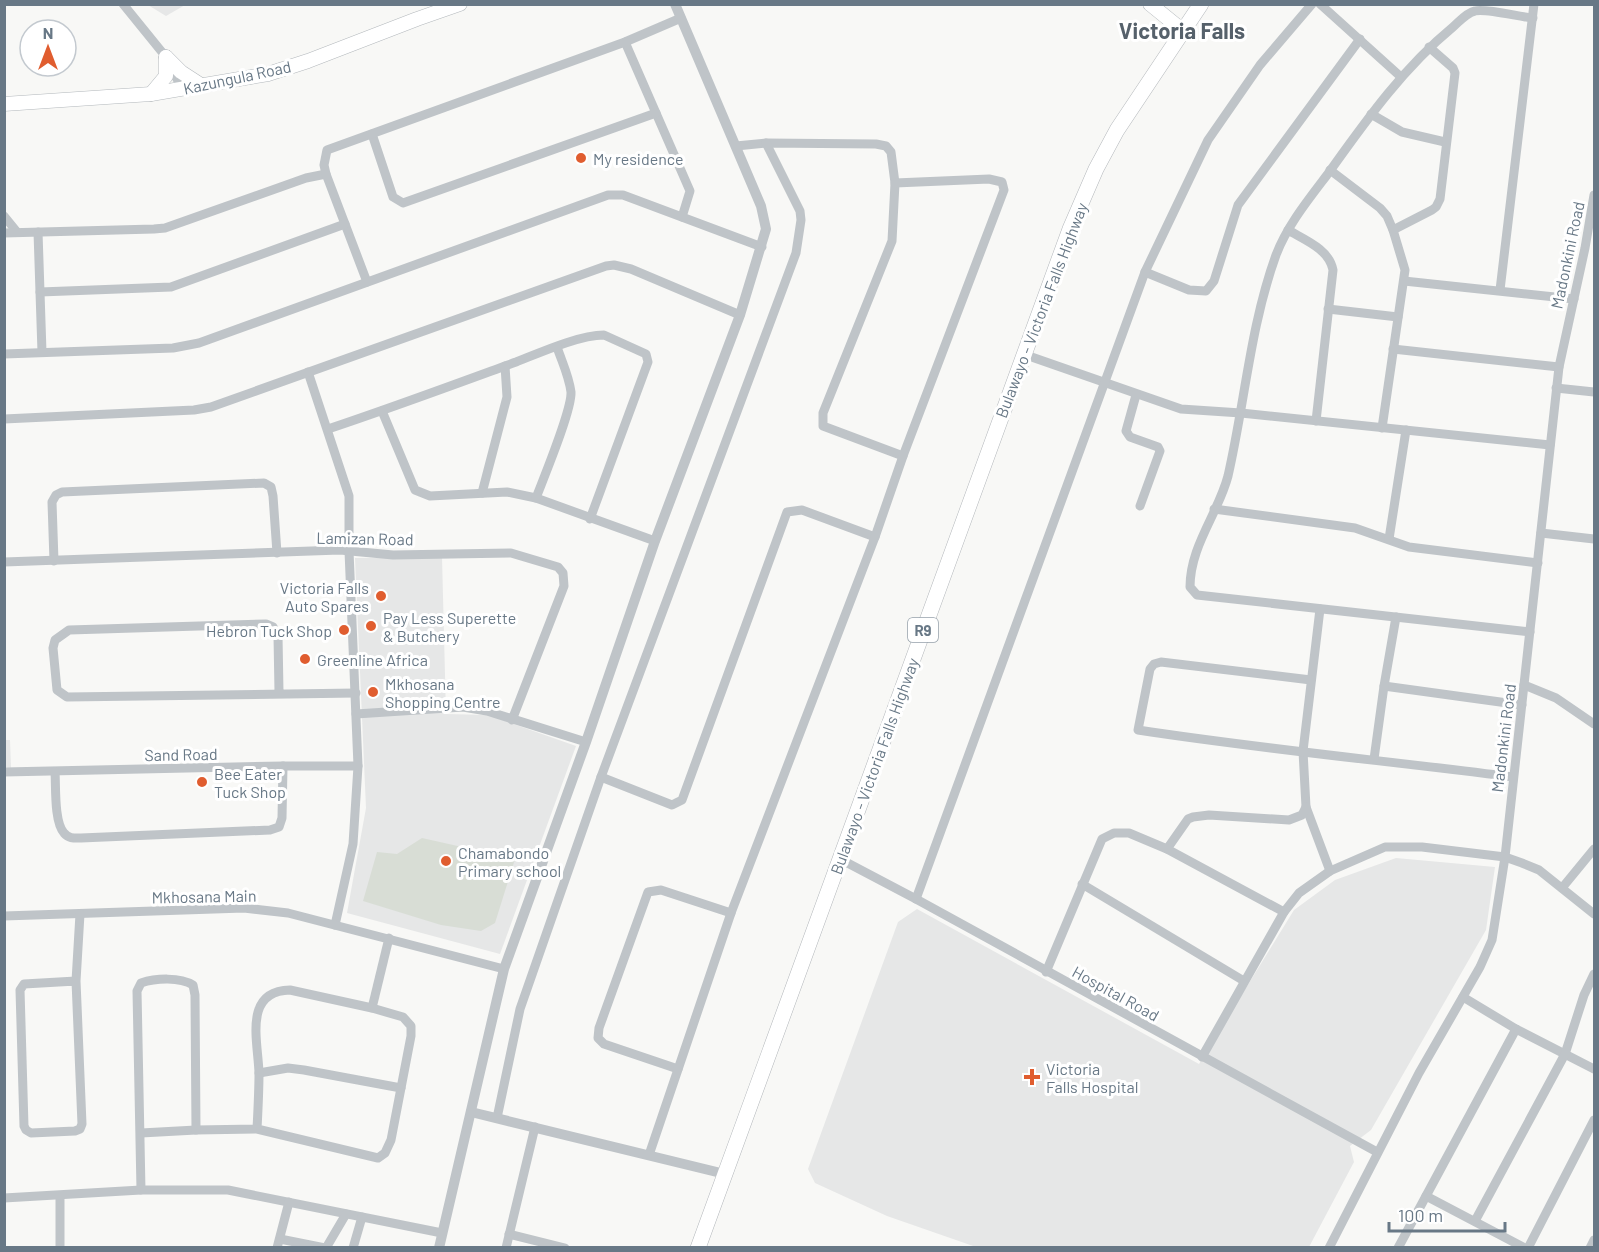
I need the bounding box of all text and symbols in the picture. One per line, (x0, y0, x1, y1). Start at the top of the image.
district label: Victoria Falls (1119, 17, 1245, 43)
north arrow (18, 18, 78, 78)
text: N (43, 23, 53, 42)
street label: Kazungula Road (181, 56, 293, 98)
place label: My residence (593, 149, 684, 168)
marker: My residence (574, 151, 588, 165)
street label: Bulawayo - Victoria Falls Highway (991, 199, 1091, 420)
street label: Madonkini Road (1546, 200, 1588, 310)
street label: Lamizan Road (316, 528, 414, 548)
place label: Victoria Falls Auto Spares (280, 578, 369, 615)
marker: Victoria Falls Auto Spares (374, 589, 388, 603)
place label: Pay Less Superette & Butchery (383, 608, 516, 645)
road number: R9 (908, 618, 938, 642)
marker: Pay Less Superette & Butchery (364, 619, 378, 633)
place label: Hebron Tuck Shop (206, 621, 332, 640)
marker: Hebron Tuck Shop (337, 623, 351, 637)
place label: Greenline Africa (317, 650, 428, 669)
marker: Greenline Africa (298, 652, 312, 666)
street label: Bulawayo - Victoria Falls Highway (826, 655, 922, 877)
place label: Mkhosana Shopping Centre (385, 674, 501, 711)
street label: Madonkini Road (1487, 683, 1519, 793)
marker: Mkhosana Shopping Centre (366, 685, 380, 699)
street label: Sand Road (144, 744, 218, 764)
place label: Bee Eater Tuck Shop (214, 764, 286, 801)
marker: Bee Eater Tuck Shop (195, 775, 209, 789)
place label: Chamabondo Primary school (458, 843, 561, 880)
marker: Chamabondo Primary school (439, 854, 453, 868)
street label: Mkhosana Main (151, 886, 257, 906)
street label: Hospital Road (1069, 961, 1163, 1025)
place label: Victoria Falls Hospital (1046, 1059, 1138, 1096)
marker: Victoria Falls Hospital (1023, 1068, 1041, 1086)
scale bar (1389, 1195, 1504, 1233)
text: 100 m (1398, 1204, 1443, 1226)

